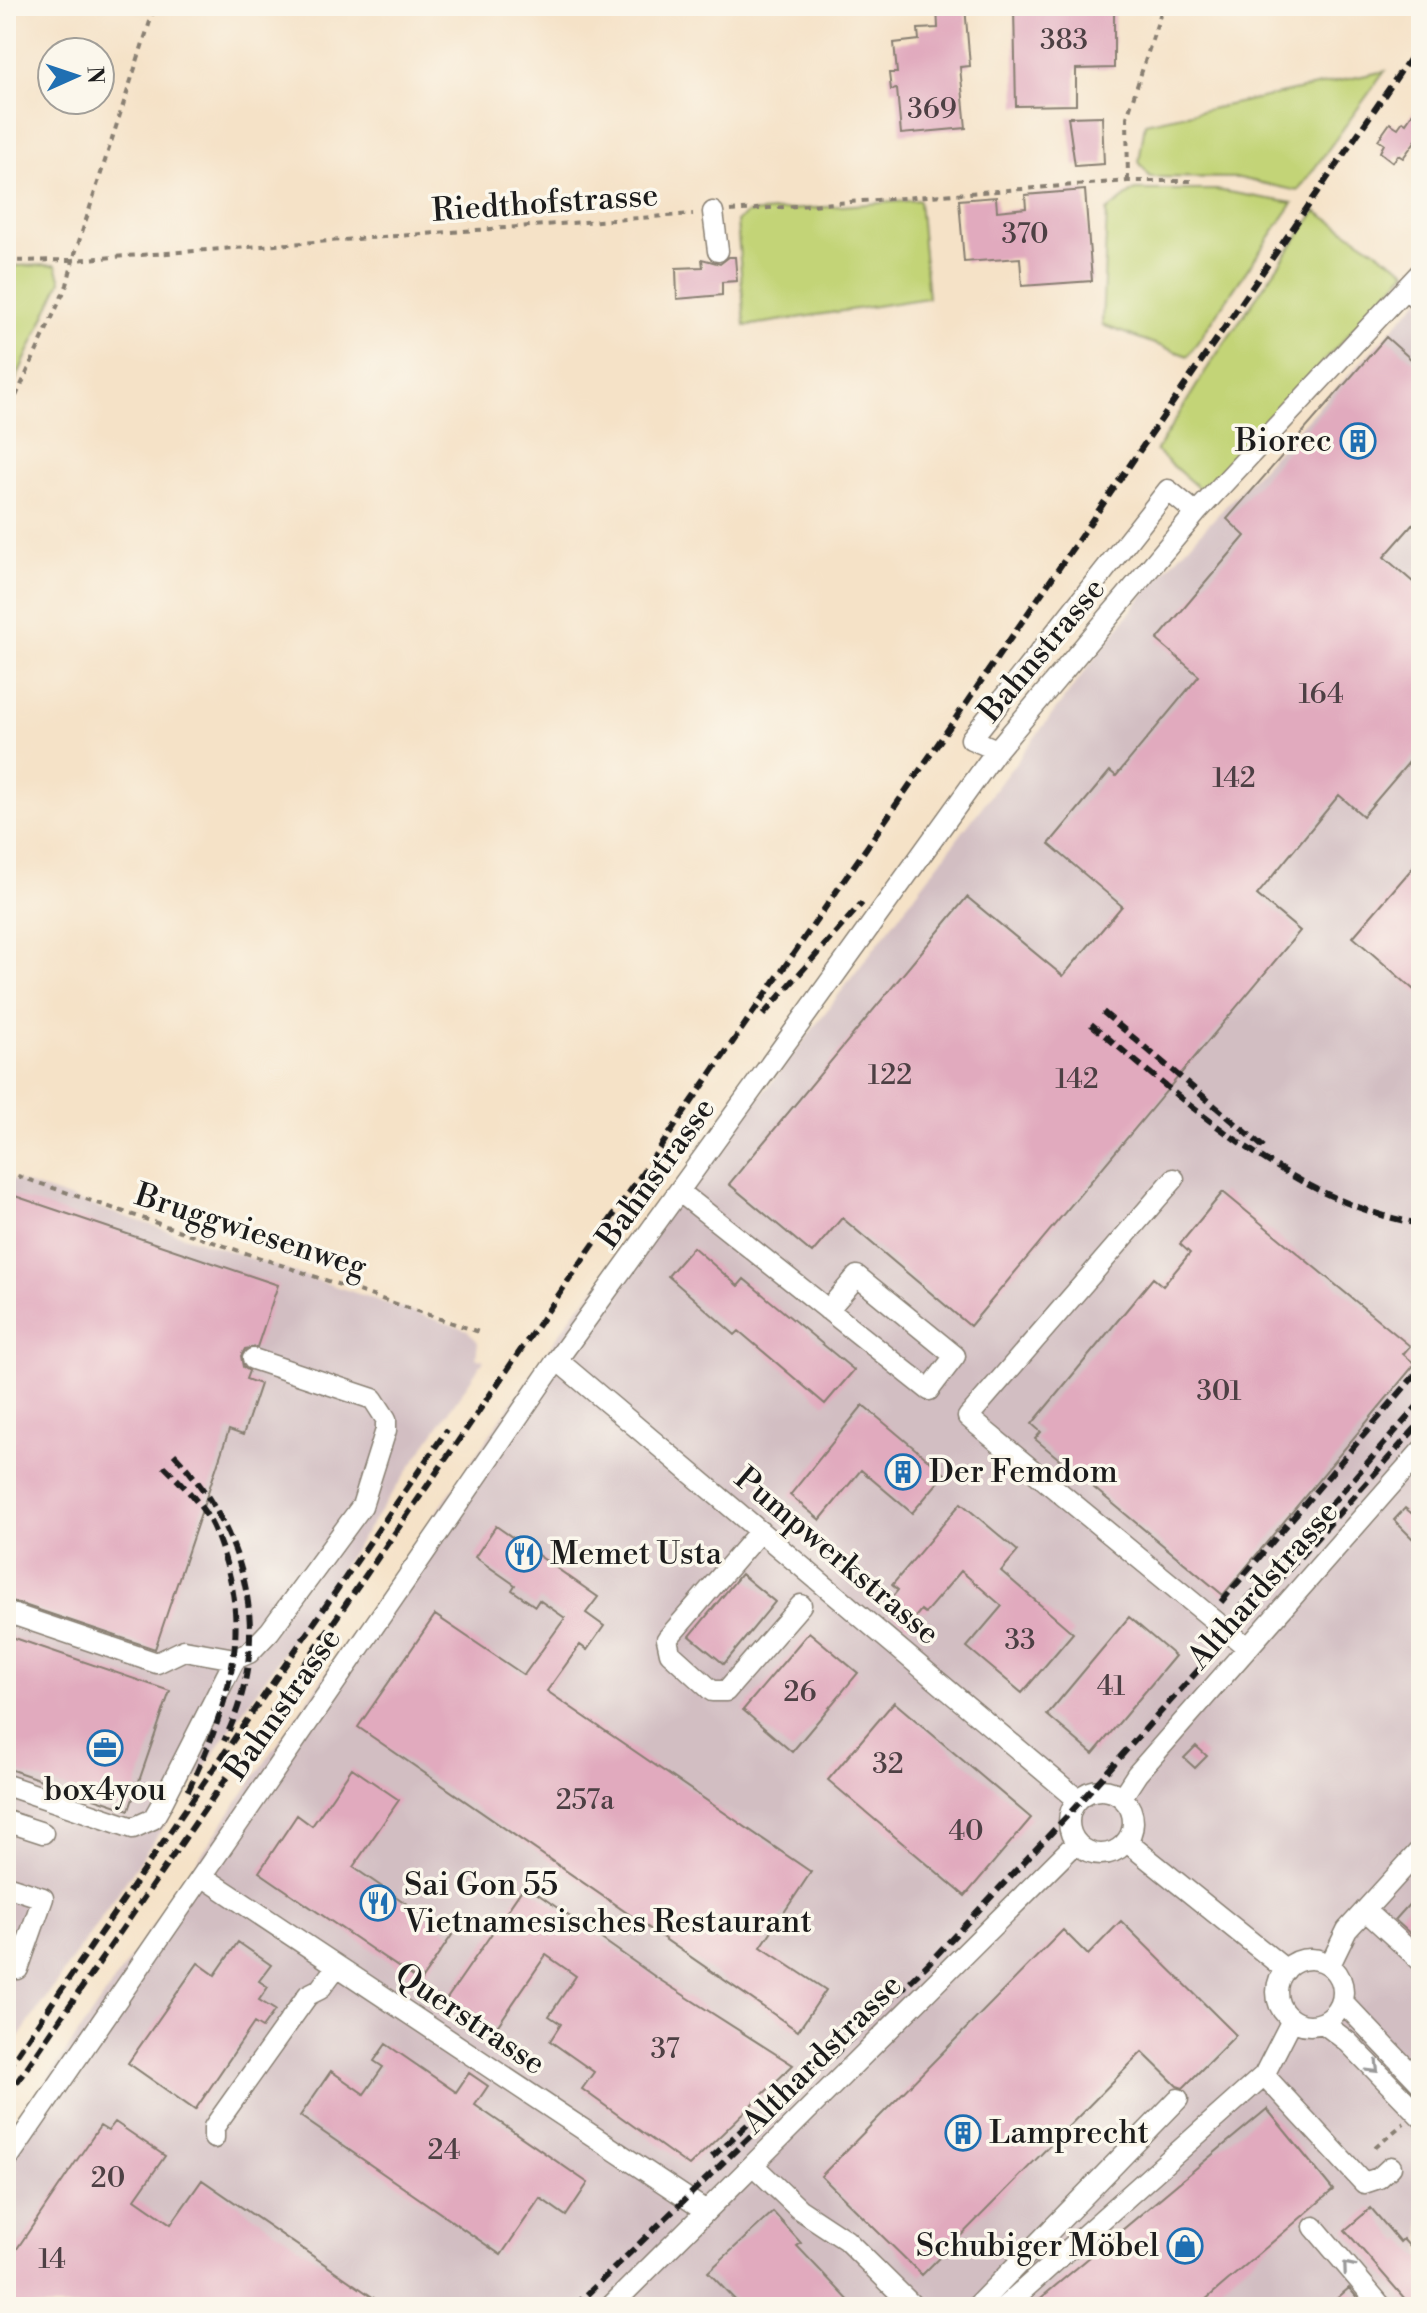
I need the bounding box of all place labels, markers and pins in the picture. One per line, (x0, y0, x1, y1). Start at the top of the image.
place label: Biorec (1234, 421, 1332, 461)
building icon: Biorec (1339, 422, 1377, 460)
place label: Der Femdom (929, 1452, 1118, 1492)
building icon: Der Femdom (884, 1453, 922, 1491)
place label: Memet Usta (550, 1534, 723, 1574)
restaurant icon: Memet Usta (505, 1535, 543, 1573)
office icon: box4you (86, 1729, 124, 1767)
place label: box4you (44, 1770, 166, 1810)
place label: Sai Gon 55 Vietnamesisches Restaurant (403, 1865, 812, 1942)
restaurant icon: Sai Gon 55 Vietnamesisches Restaurant (359, 1884, 397, 1922)
place label: Lamprecht (989, 2113, 1149, 2153)
building icon: Lamprecht (944, 2114, 982, 2152)
place label: Schubiger Möbel (916, 2226, 1160, 2266)
shop icon: Schubiger Möbel (1166, 2227, 1204, 2265)

